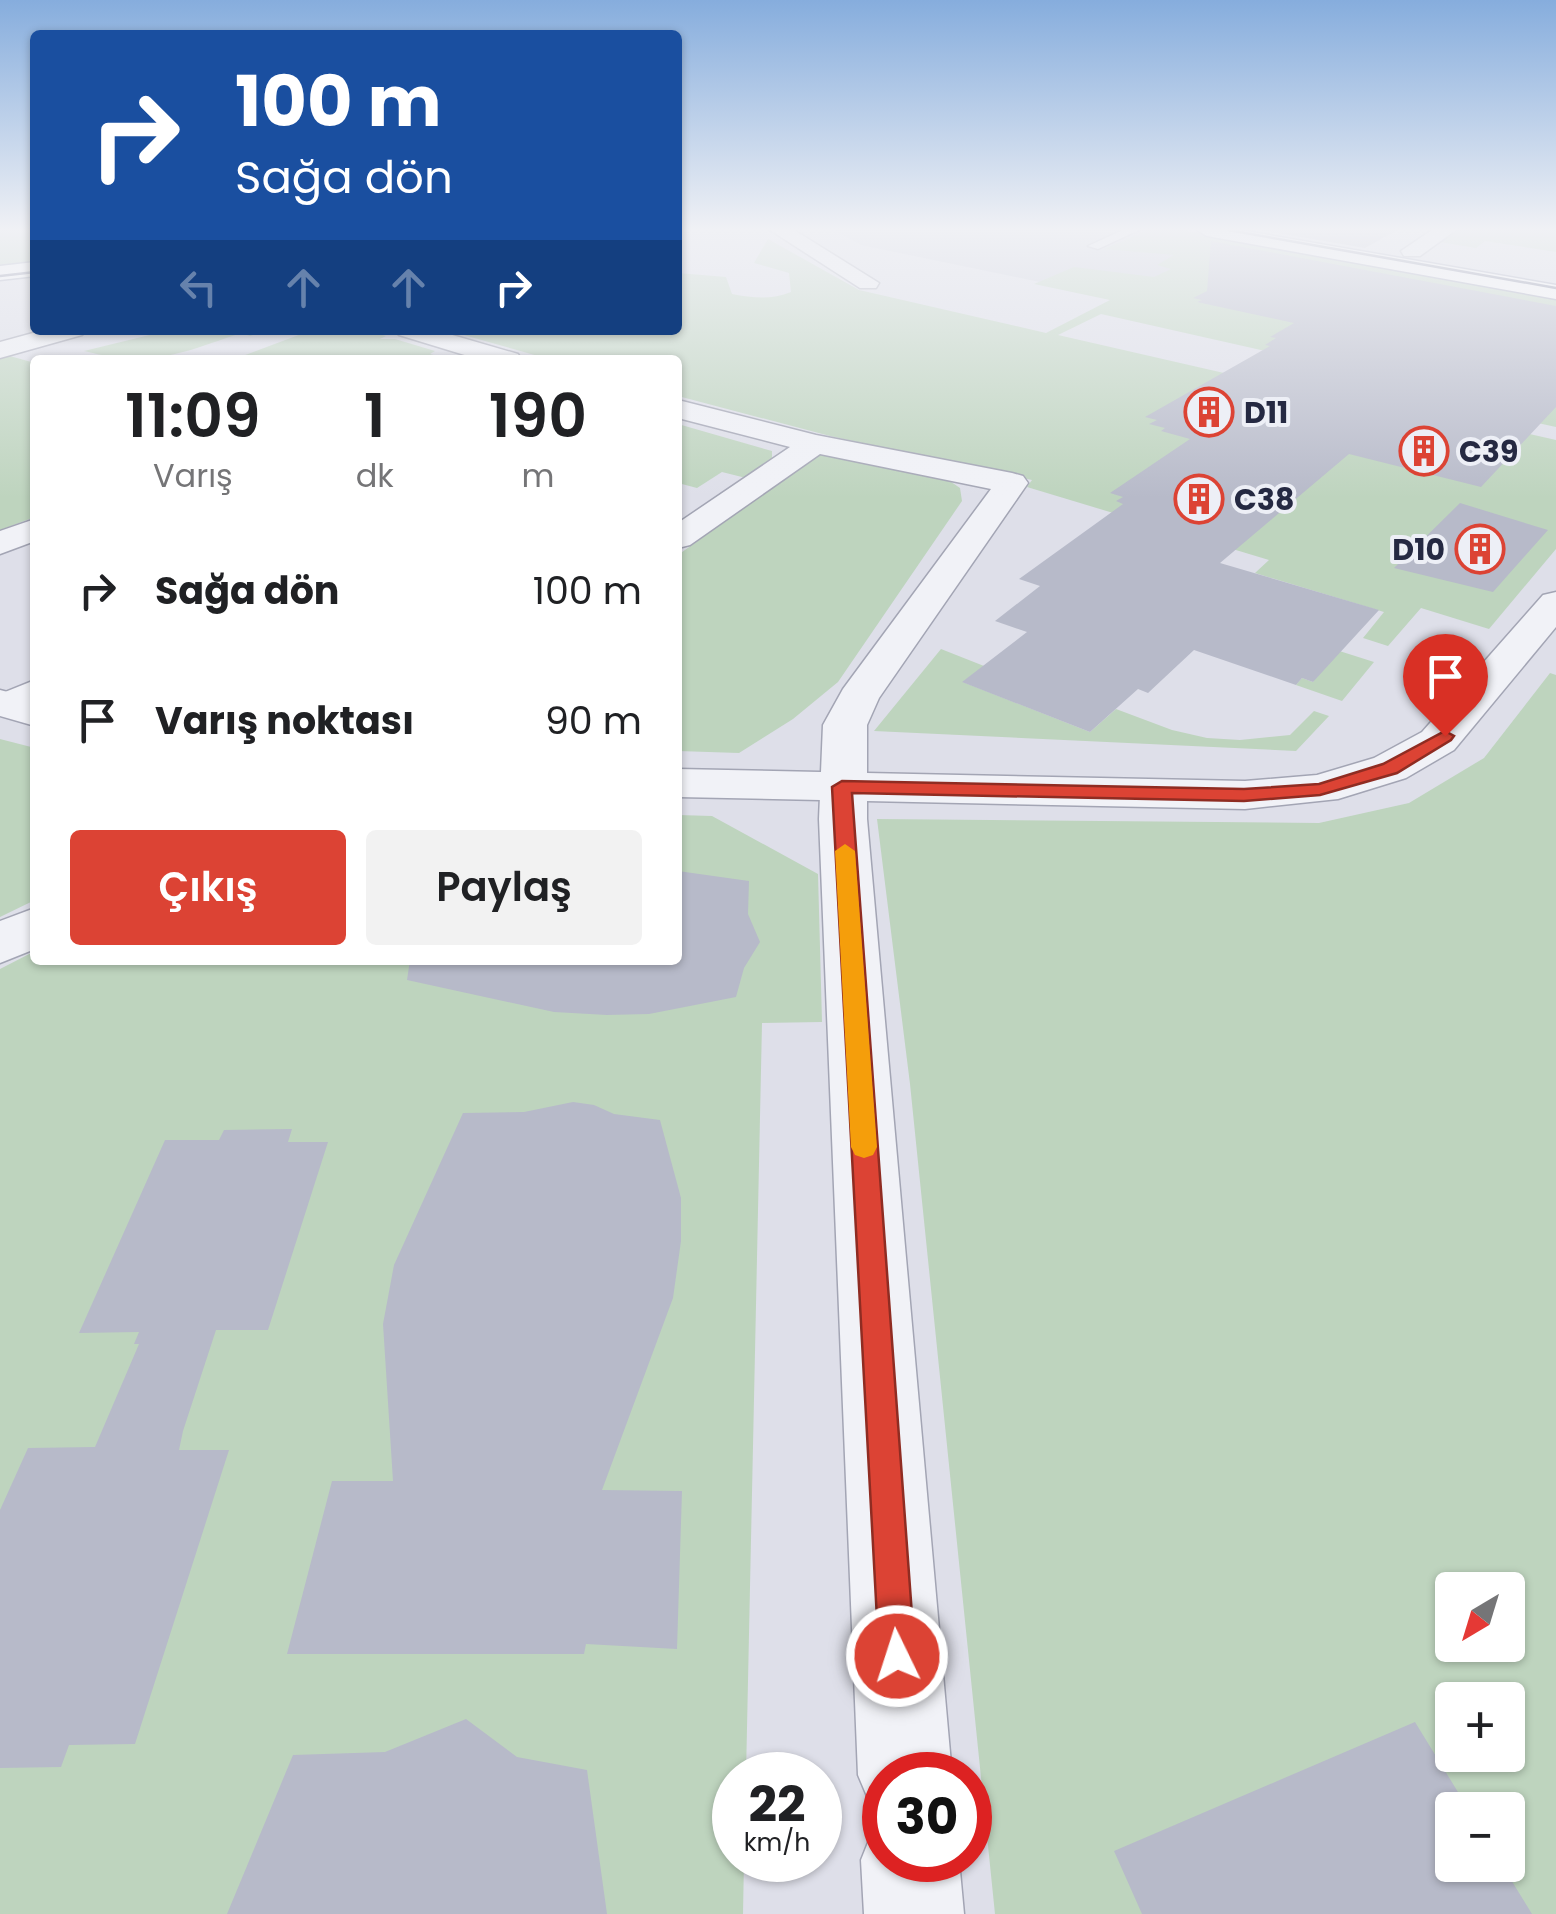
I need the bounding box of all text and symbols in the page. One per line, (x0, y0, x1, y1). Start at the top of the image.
text: 100 m (235, 52, 442, 151)
icon: right (70, 70, 200, 200)
text: Sağa dön (235, 146, 453, 209)
icon: left (171, 260, 226, 315)
icon: ahead (276, 260, 331, 315)
icon: ahead (381, 260, 436, 315)
icon: right (486, 260, 541, 315)
text: 11:09 (125, 374, 261, 458)
text: 1 (364, 374, 386, 458)
text: 190 (489, 374, 587, 458)
building icon: D11 (1183, 386, 1235, 438)
place label: D11 (1244, 391, 1288, 434)
building icon: C39 (1398, 425, 1450, 477)
place label: C39 (1459, 430, 1518, 473)
text: Varış (153, 453, 233, 498)
text: dk (356, 453, 394, 498)
text: m (521, 453, 554, 498)
building icon: C38 (1173, 473, 1225, 525)
place label: C38 (1234, 478, 1294, 521)
building icon: D10 (1454, 523, 1506, 575)
place label: D10 (1392, 528, 1445, 571)
icon: right (70, 563, 125, 618)
text: Sağa dön (155, 564, 339, 617)
text: 100 m (533, 564, 642, 617)
pin (1403, 634, 1488, 737)
icon: arrive (1418, 649, 1473, 704)
icon: arrive (70, 693, 125, 748)
text: Varış noktası (155, 694, 414, 747)
text: 90 m (545, 694, 642, 747)
button: Çıkış (70, 830, 346, 945)
button: Paylaş (366, 830, 642, 945)
north arrow (1435, 1572, 1525, 1662)
map controls (1435, 1572, 1525, 1882)
position arrow (845, 1604, 949, 1708)
button: + (1435, 1682, 1525, 1772)
speed limit sign: 30 (862, 1752, 992, 1882)
text: 22 (748, 1769, 806, 1840)
button: − (1435, 1792, 1525, 1882)
text: km/h (744, 1825, 810, 1860)

